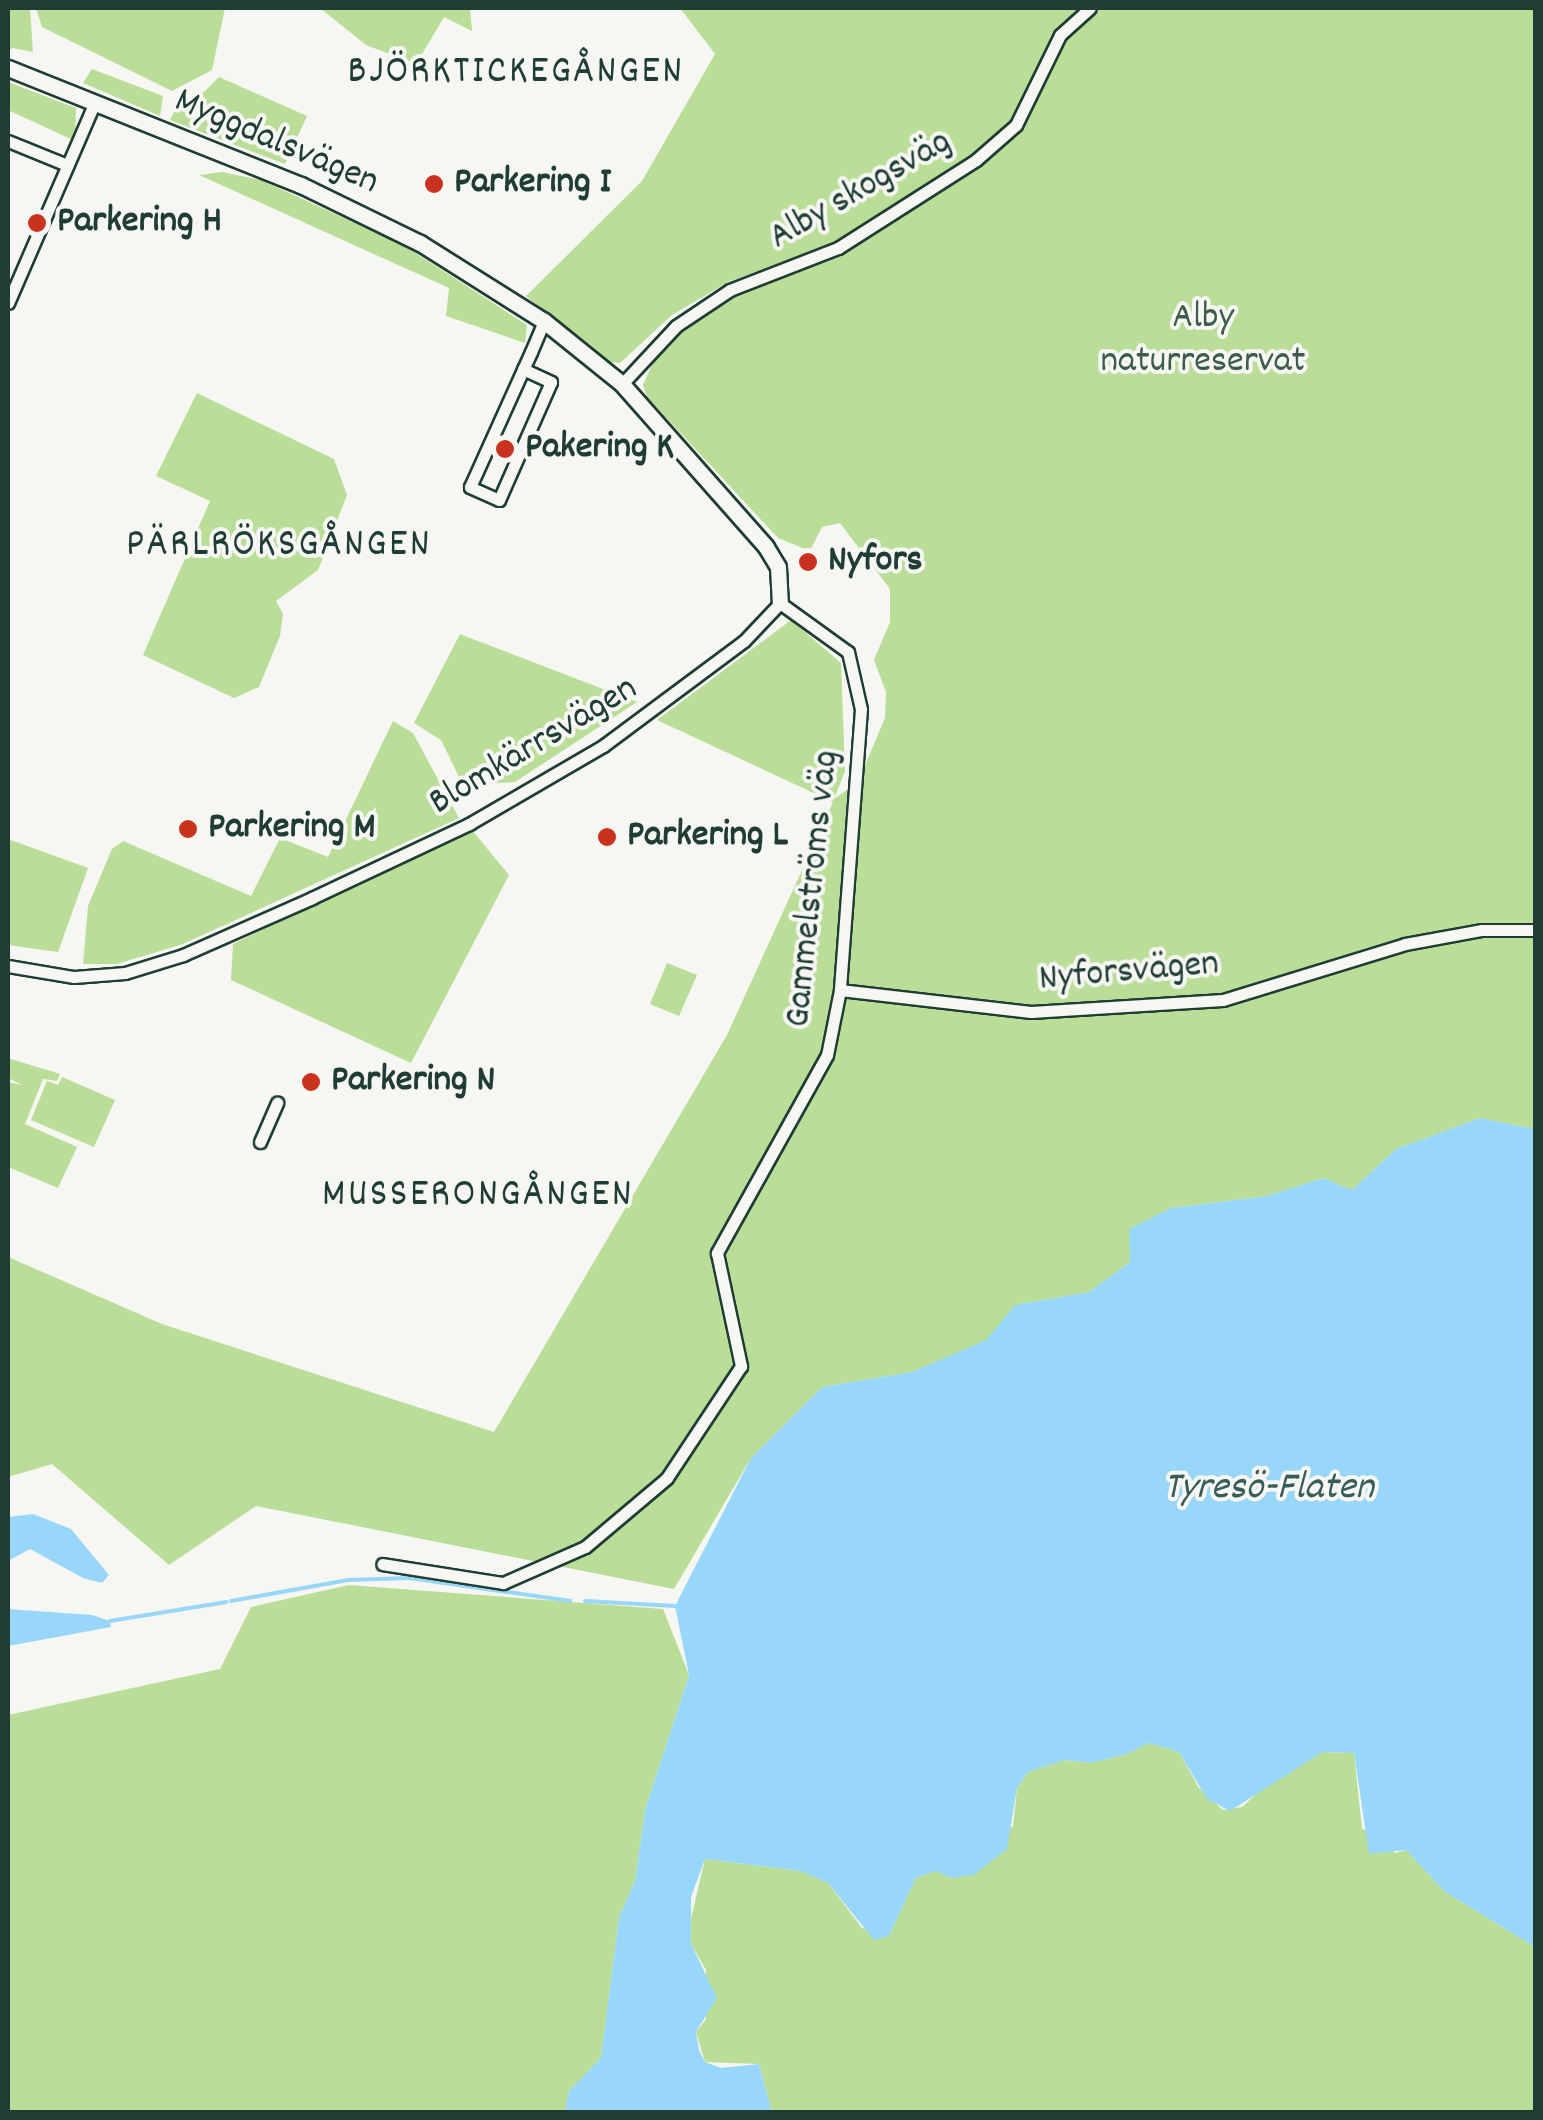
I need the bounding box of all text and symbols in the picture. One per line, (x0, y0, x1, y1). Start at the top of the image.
district label: BJÖRKTICKEGÅNGEN (348, 50, 684, 98)
street label: Myggdalsvägen (167, 80, 385, 206)
street label: Alby skogsväg (762, 121, 960, 261)
place label: Parkering I (454, 161, 611, 207)
marker: Parkering I (423, 173, 445, 195)
place label: Parkering H (57, 200, 222, 246)
marker: Parkering H (26, 212, 48, 234)
park label: Alby naturreservat (1100, 296, 1306, 386)
place label: Pakering K (525, 426, 674, 472)
marker: Pakering K (494, 438, 516, 460)
district label: PÄRLRÖKSGÅNGEN (126, 523, 432, 571)
place label: Nyfors (828, 539, 923, 585)
marker: Nyfors (797, 551, 819, 573)
street label: Blomkärrsvägen (422, 667, 646, 827)
street label: Gammelströms väg (777, 748, 851, 1030)
place label: Parkering M (208, 806, 376, 852)
place label: Parkering L (627, 814, 788, 860)
marker: Parkering M (177, 818, 199, 840)
marker: Parkering L (596, 826, 618, 848)
street label: Nyforsvägen (1037, 942, 1221, 1004)
place label: Parkering N (331, 1059, 495, 1105)
marker: Parkering N (300, 1071, 322, 1093)
district label: MUSSERONGÅNGEN (322, 1173, 634, 1221)
water label: Tyresö-Flaten (1164, 1466, 1374, 1514)

